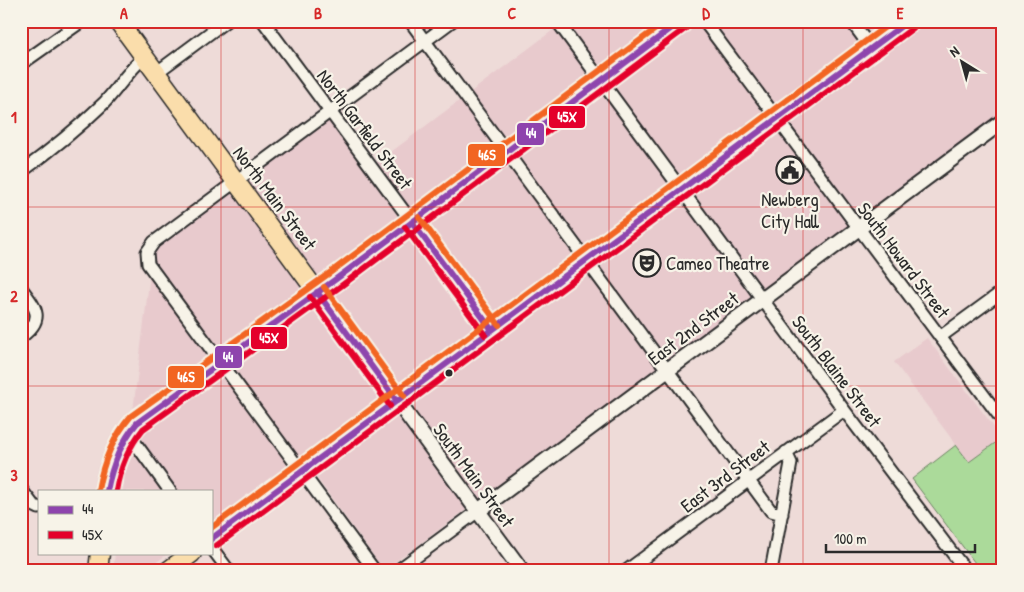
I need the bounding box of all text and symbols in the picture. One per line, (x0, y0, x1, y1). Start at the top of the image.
text: A (120, 2, 128, 24)
text: B (314, 2, 322, 24)
text: C (508, 2, 517, 24)
text: D (702, 2, 710, 24)
text: E (896, 2, 904, 24)
north arrow (936, 38, 986, 88)
text: N (945, 41, 963, 61)
street label: North Garfield Street (311, 64, 419, 195)
line badge: 45X (548, 105, 586, 129)
text: 1 (11, 106, 17, 128)
text: 45X (557, 107, 577, 126)
line badge: 44 (516, 122, 545, 146)
text: 44 (526, 123, 537, 142)
street label: North Main Street (227, 141, 323, 256)
line badge: 46S (467, 143, 506, 167)
text: 46S (478, 145, 496, 164)
public building icon: Newberg City Hall (775, 155, 805, 185)
place label: Newberg City Hall (761, 186, 820, 234)
street label: South Howard Street (852, 197, 956, 324)
theatre icon: Cameo Theatre (632, 248, 662, 278)
place label: Cameo Theatre (666, 250, 770, 276)
text: 2 (10, 285, 18, 307)
street label: East 2nd Street (642, 285, 744, 371)
street label: South Blaine Street (786, 310, 888, 433)
line badge: 45X (250, 326, 288, 350)
text: 45X (259, 328, 279, 347)
line badge: 44 (214, 345, 243, 369)
text: 44 (223, 347, 234, 366)
line badge: 46S (167, 365, 205, 389)
text: 46S (177, 367, 195, 386)
unlabelled marker (444, 368, 454, 378)
street label: South Main Street (427, 418, 521, 533)
street label: East 3rd Street (675, 433, 775, 518)
text: 3 (10, 464, 18, 486)
legend (38, 490, 212, 554)
text: 44 (82, 498, 94, 519)
scale bar (826, 522, 975, 554)
text: 45X (82, 524, 103, 545)
text: 100 m (834, 528, 867, 549)

